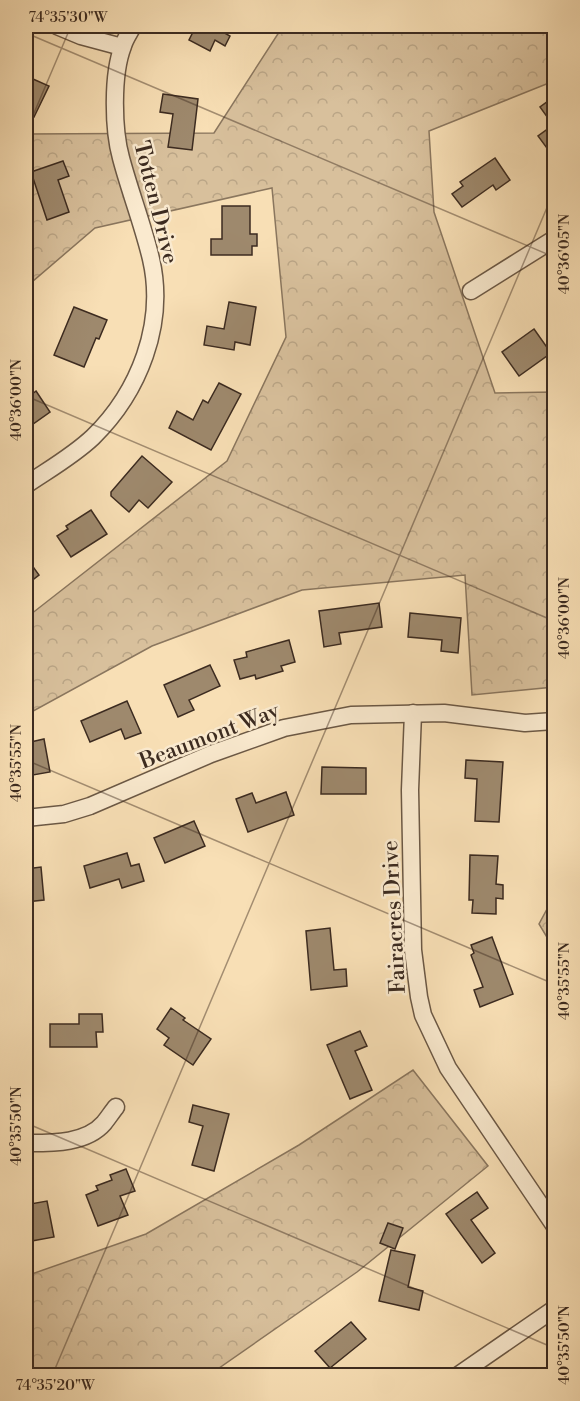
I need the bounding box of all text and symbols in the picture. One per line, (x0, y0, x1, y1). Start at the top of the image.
text: 74°35'30"W (29, 8, 108, 27)
street label: Totten Drive (127, 138, 184, 267)
text: 40°36'05"N (555, 214, 574, 294)
text: 40°36'00"N (7, 359, 26, 441)
text: 40°36'00"N (555, 577, 574, 659)
street label: Beaumont Way (135, 697, 284, 776)
text: 40°35'55"N (7, 724, 26, 802)
street label: Fairacres Drive (377, 839, 412, 994)
text: 40°35'55"N (555, 942, 574, 1020)
text: 40°35'50"N (7, 1086, 26, 1166)
text: 40°35'50"N (555, 1305, 574, 1385)
text: 74°35'20"W (15, 1376, 95, 1395)

